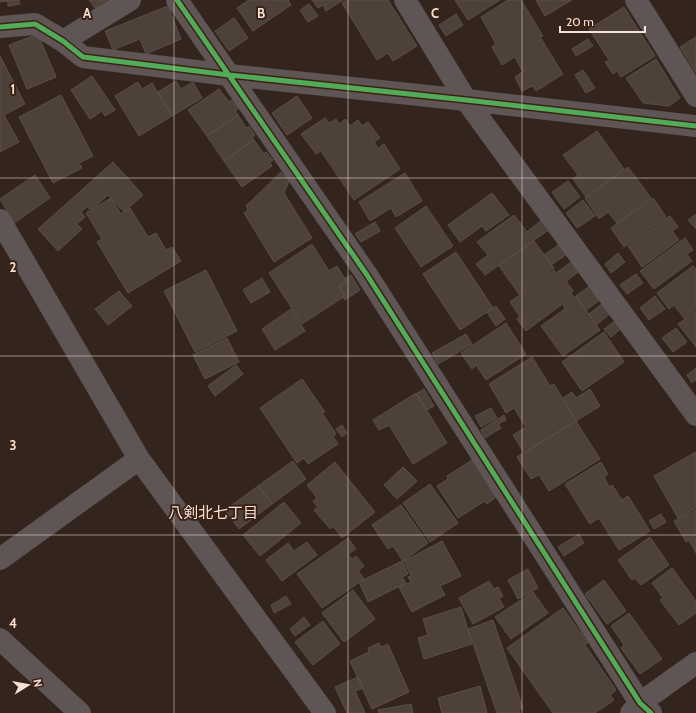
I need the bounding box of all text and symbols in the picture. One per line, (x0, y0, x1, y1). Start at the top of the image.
text: A (83, 5, 92, 21)
text: B (257, 5, 265, 21)
text: C (431, 5, 439, 21)
scale bar (560, 8, 645, 34)
text: 20 m (566, 14, 594, 29)
text: 1 (11, 81, 15, 97)
text: 2 (10, 259, 17, 275)
text: 3 (9, 437, 17, 453)
district label: 八剣北七丁目 (168, 504, 258, 522)
text: 4 (9, 615, 17, 631)
north arrow (8, 665, 48, 705)
text: N (30, 678, 45, 688)

